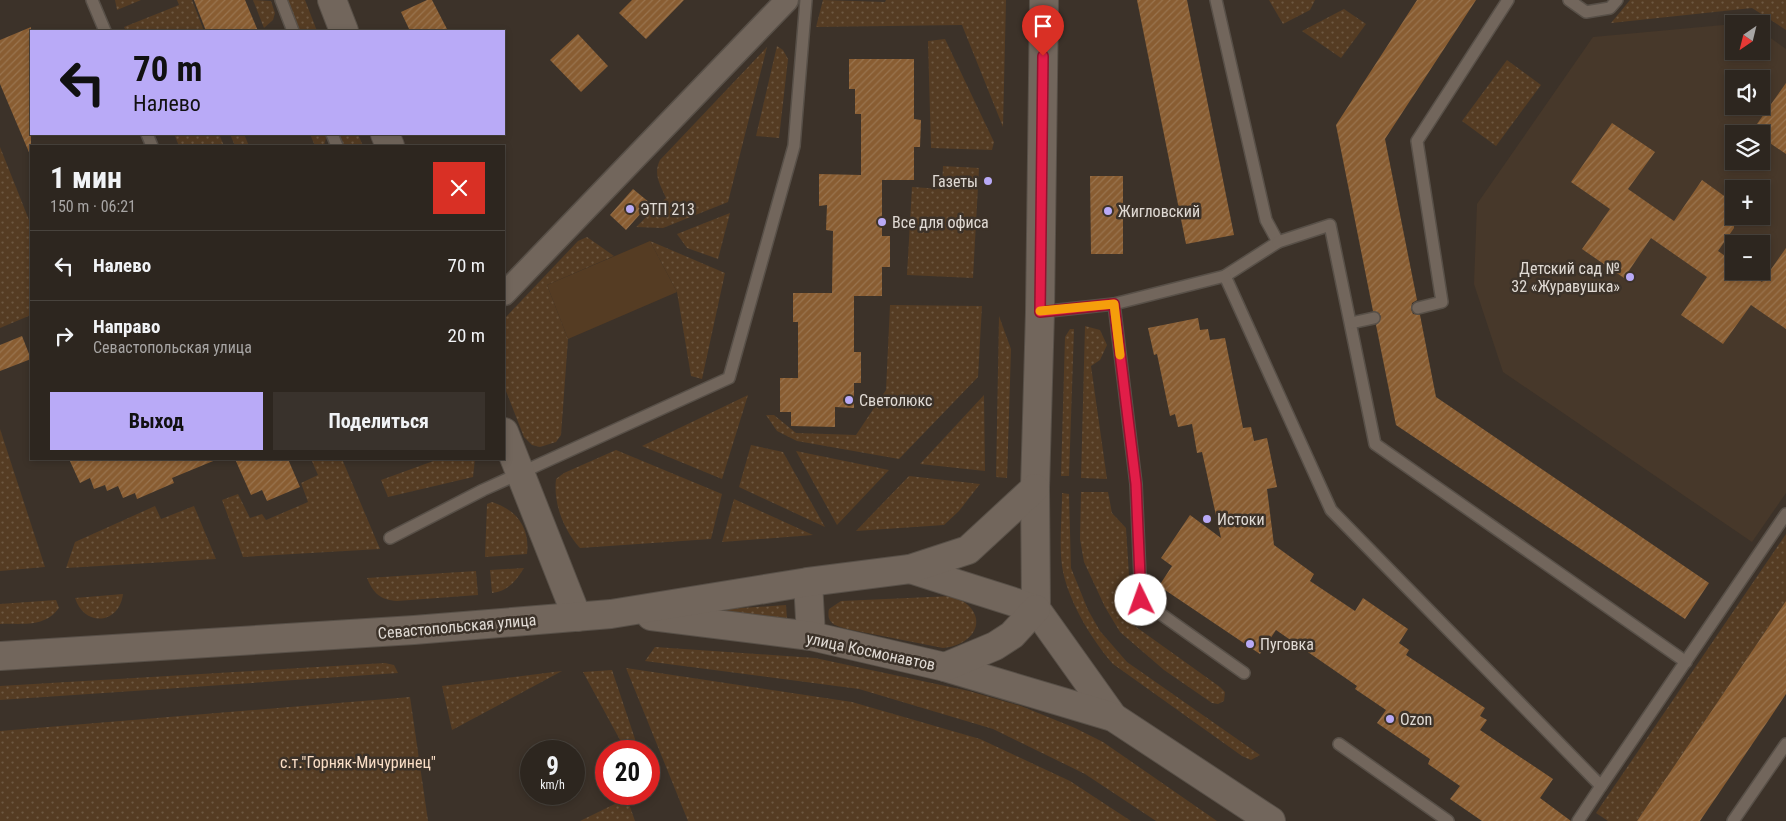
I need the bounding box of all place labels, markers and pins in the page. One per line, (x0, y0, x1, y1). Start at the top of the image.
pin (1022, 5, 1064, 56)
place label: Газеты (932, 172, 978, 191)
marker: Газеты (982, 175, 994, 187)
place label: ЭТП 213 (640, 200, 695, 219)
place label: Жигловский (1118, 202, 1200, 221)
marker: ЭТП 213 (624, 203, 636, 215)
marker: Жигловский (1102, 205, 1114, 217)
place label: Все для офиса (892, 213, 989, 232)
marker: Все для офиса (876, 216, 888, 228)
place label: Детский сад № 32 «Журавушка» (1511, 259, 1620, 296)
marker: Детский сад № 32 «Журавушка» (1624, 271, 1636, 283)
place label: Светолюкс (859, 391, 932, 410)
marker: Светолюкс (843, 394, 855, 406)
place label: Истоки (1217, 510, 1265, 529)
marker: Истоки (1201, 513, 1213, 525)
place label: Пуговка (1260, 635, 1314, 654)
marker: Пуговка (1244, 638, 1256, 650)
place label: Ozon (1400, 710, 1432, 729)
marker: Ozon (1384, 713, 1396, 725)

